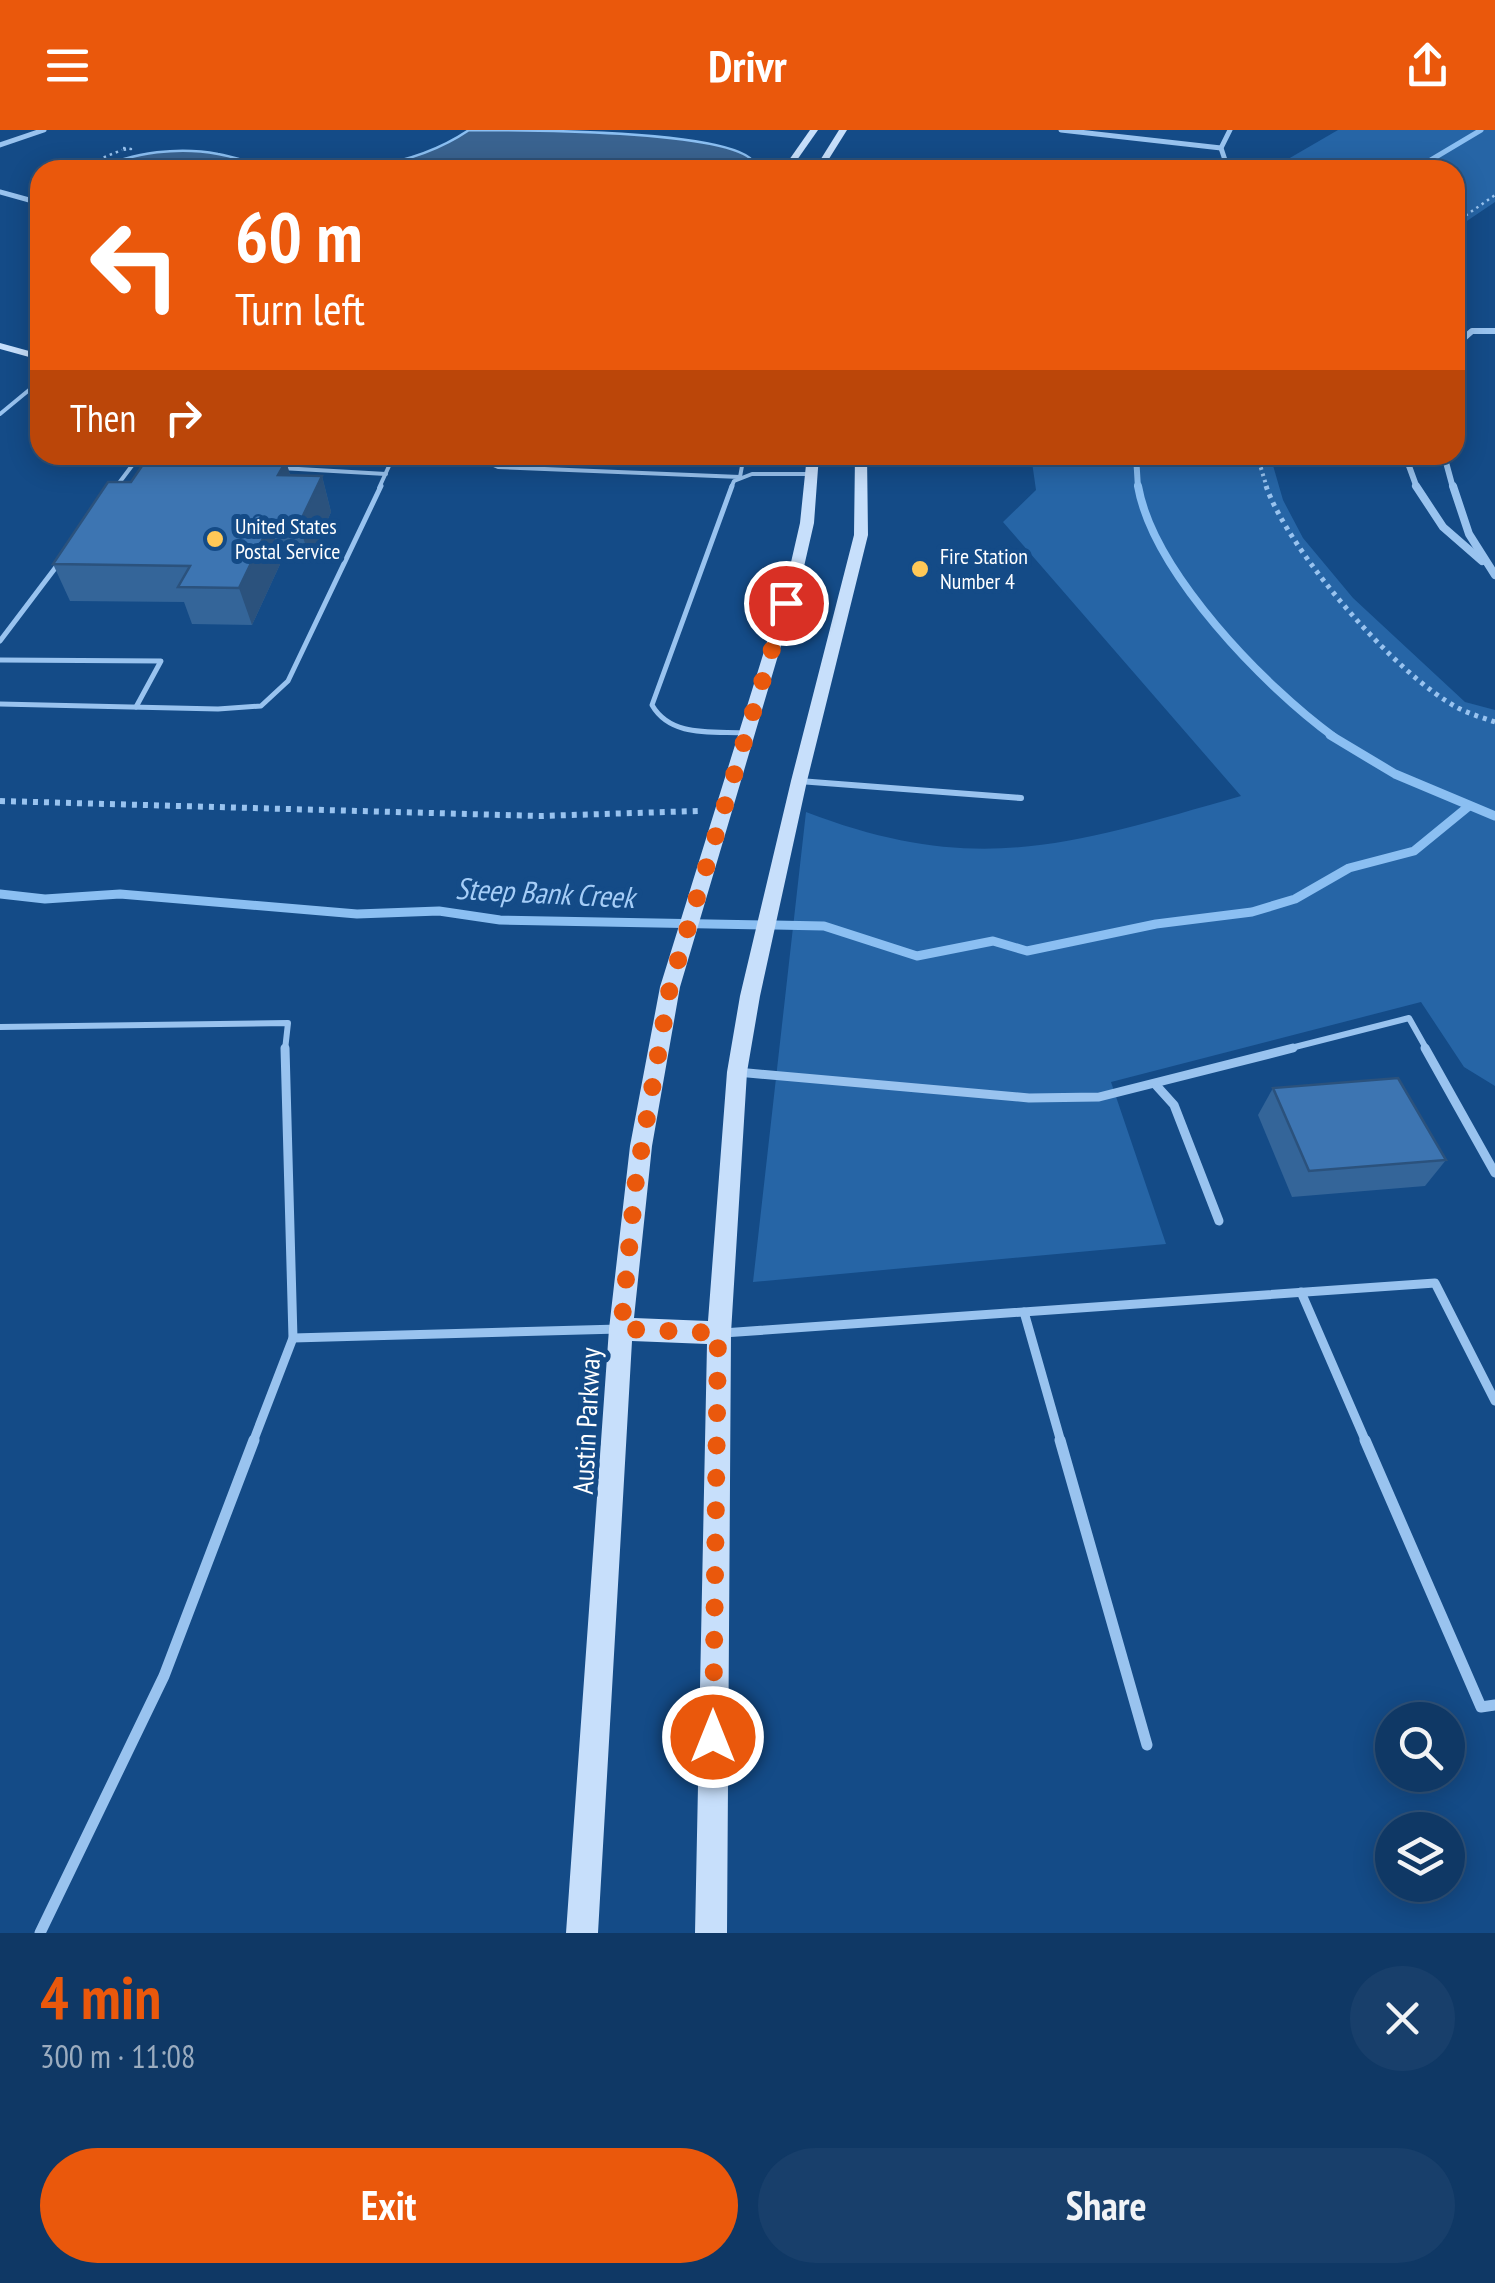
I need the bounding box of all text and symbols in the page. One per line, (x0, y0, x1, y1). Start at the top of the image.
text: Drivr (708, 36, 787, 94)
icon: menu (40, 38, 95, 93)
icon: share (1400, 38, 1455, 93)
text: 60 m (235, 191, 363, 281)
icon: left (70, 200, 200, 330)
text: Turn left (235, 279, 365, 337)
icon: right (156, 390, 211, 445)
text: Then (70, 393, 136, 442)
place label: United States Postal Service (235, 512, 340, 565)
marker: United States Postal Service (204, 528, 226, 550)
place label: Fire Station Number 4 (940, 542, 1028, 595)
marker: Fire Station Number 4 (909, 558, 931, 580)
pin (744, 561, 829, 646)
icon: arrive (759, 576, 814, 631)
water label: Steep Bank Creek (455, 868, 639, 916)
street label: Austin Parkway (564, 1346, 608, 1495)
position arrow (661, 1685, 765, 1789)
map controls (1375, 1702, 1465, 1902)
button: search (1375, 1702, 1465, 1792)
button: layers (1375, 1812, 1465, 1902)
text: 4 min (40, 1958, 161, 2036)
button: close (1350, 1966, 1455, 2071)
text: 300 m · 11:08 (40, 2035, 195, 2077)
button: Exit (40, 2148, 738, 2263)
button: Share (758, 2148, 1455, 2263)

